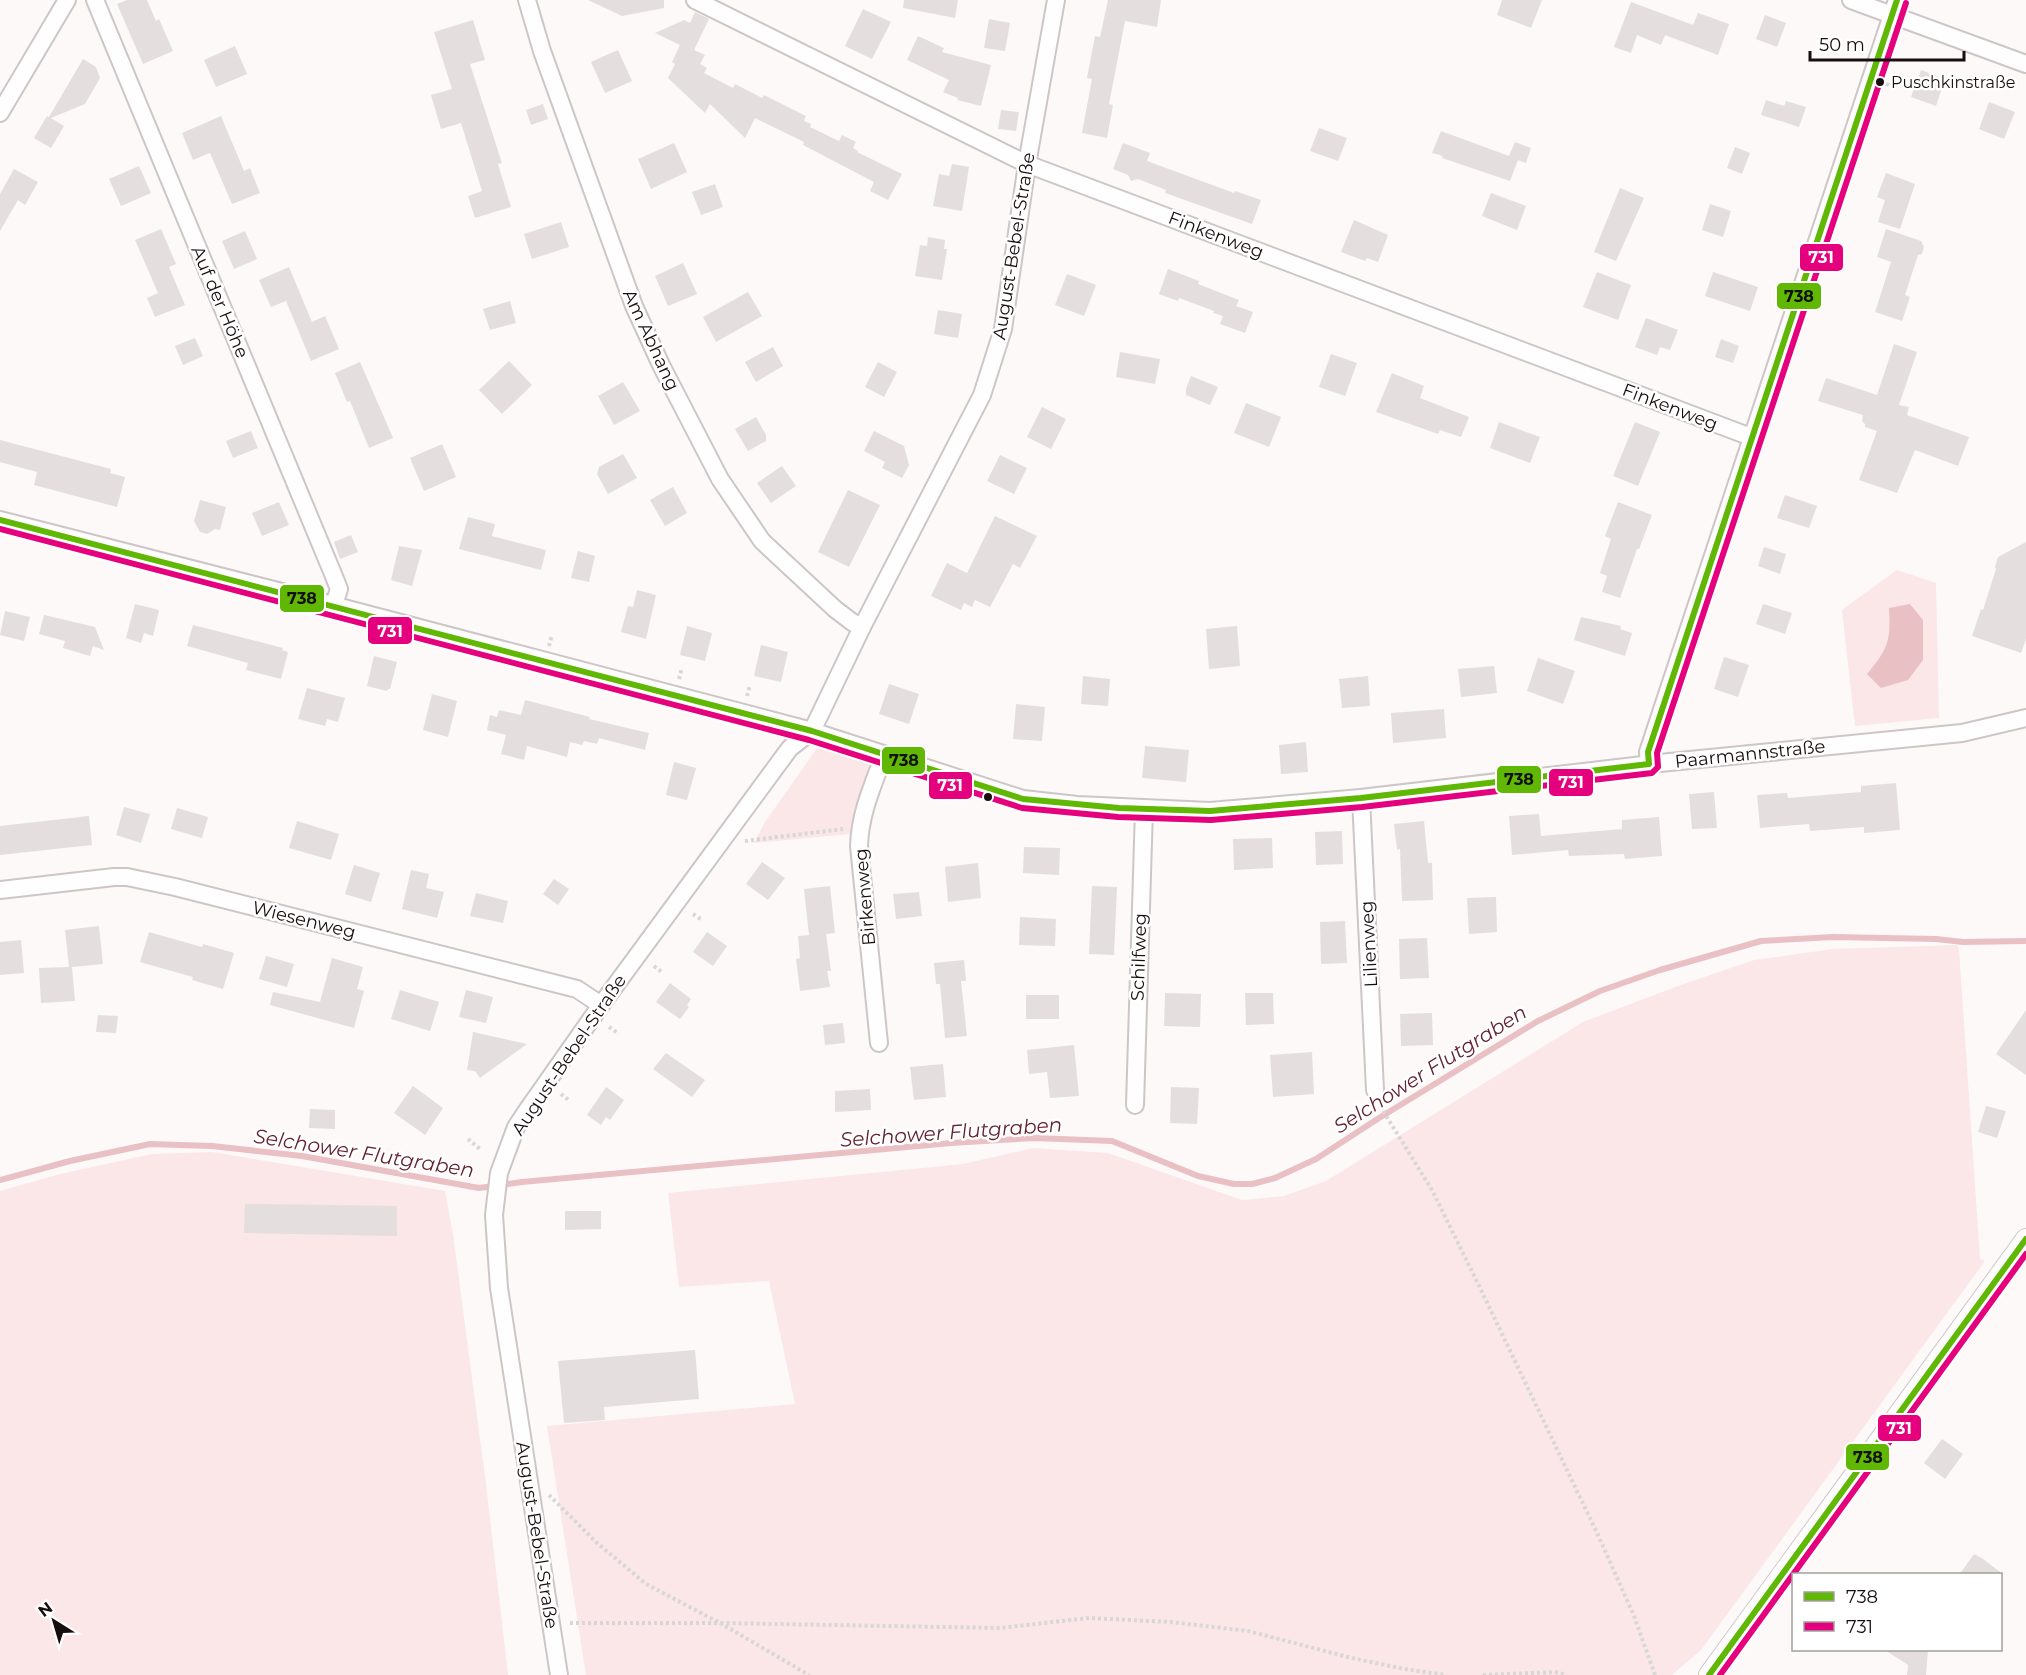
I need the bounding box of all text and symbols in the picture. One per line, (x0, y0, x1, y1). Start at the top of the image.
scale bar (1810, 24, 1964, 62)
text: 50 m (1819, 34, 1865, 56)
place label: Puschkinstraße (1891, 73, 2015, 92)
marker: Puschkinstraße (1874, 76, 1886, 88)
street label: August-Bebel-Straße (988, 151, 1040, 341)
street label: Finkenweg (1165, 207, 1267, 263)
street label: Auf der Höhe (187, 243, 254, 361)
line badge: 731 (1799, 243, 1844, 272)
text: 731 (1808, 248, 1834, 267)
line badge: 738 (1776, 282, 1822, 310)
street label: Am Abhang (618, 286, 684, 394)
text: 738 (1784, 287, 1814, 306)
street label: Finkenweg (1619, 379, 1721, 435)
line badge: 738 (279, 584, 325, 613)
text: 738 (287, 589, 317, 608)
line badge: 731 (367, 616, 413, 645)
text: 731 (377, 622, 403, 641)
street label: Paarmannstraße (1674, 735, 1826, 773)
line badge: 738 (881, 746, 926, 775)
text: 738 (889, 751, 919, 770)
line badge: 738 (1496, 765, 1542, 794)
line badge: 731 (1548, 768, 1594, 797)
text: 738 (1504, 770, 1534, 789)
line badge: 731 (928, 771, 973, 800)
text: 731 (1558, 773, 1584, 792)
text: 731 (937, 776, 963, 795)
unlabelled marker (982, 791, 994, 803)
street label: Birkenweg (850, 847, 880, 947)
street label: Wiesenweg (250, 897, 358, 943)
street label: Lilienweg (1356, 900, 1382, 988)
street label: Schilfweg (1126, 913, 1152, 1001)
street label: August-Bebel-Straße (507, 970, 631, 1140)
water label: Selchower Flutgraben (1329, 1000, 1531, 1138)
water label: Selchower Flutgraben (839, 1112, 1063, 1152)
water label: Selchower Flutgraben (252, 1124, 476, 1182)
line badge: 731 (1877, 1414, 1922, 1442)
text: 731 (1886, 1419, 1912, 1438)
street label: August-Bebel-Straße (511, 1440, 563, 1630)
line badge: 738 (1845, 1443, 1890, 1471)
text: 738 (1853, 1448, 1883, 1467)
legend (1792, 1573, 2002, 1651)
text: 738 (1846, 1586, 1878, 1608)
north arrow (24, 1591, 84, 1651)
text: N (34, 1598, 56, 1621)
text: 731 (1846, 1616, 1873, 1638)

